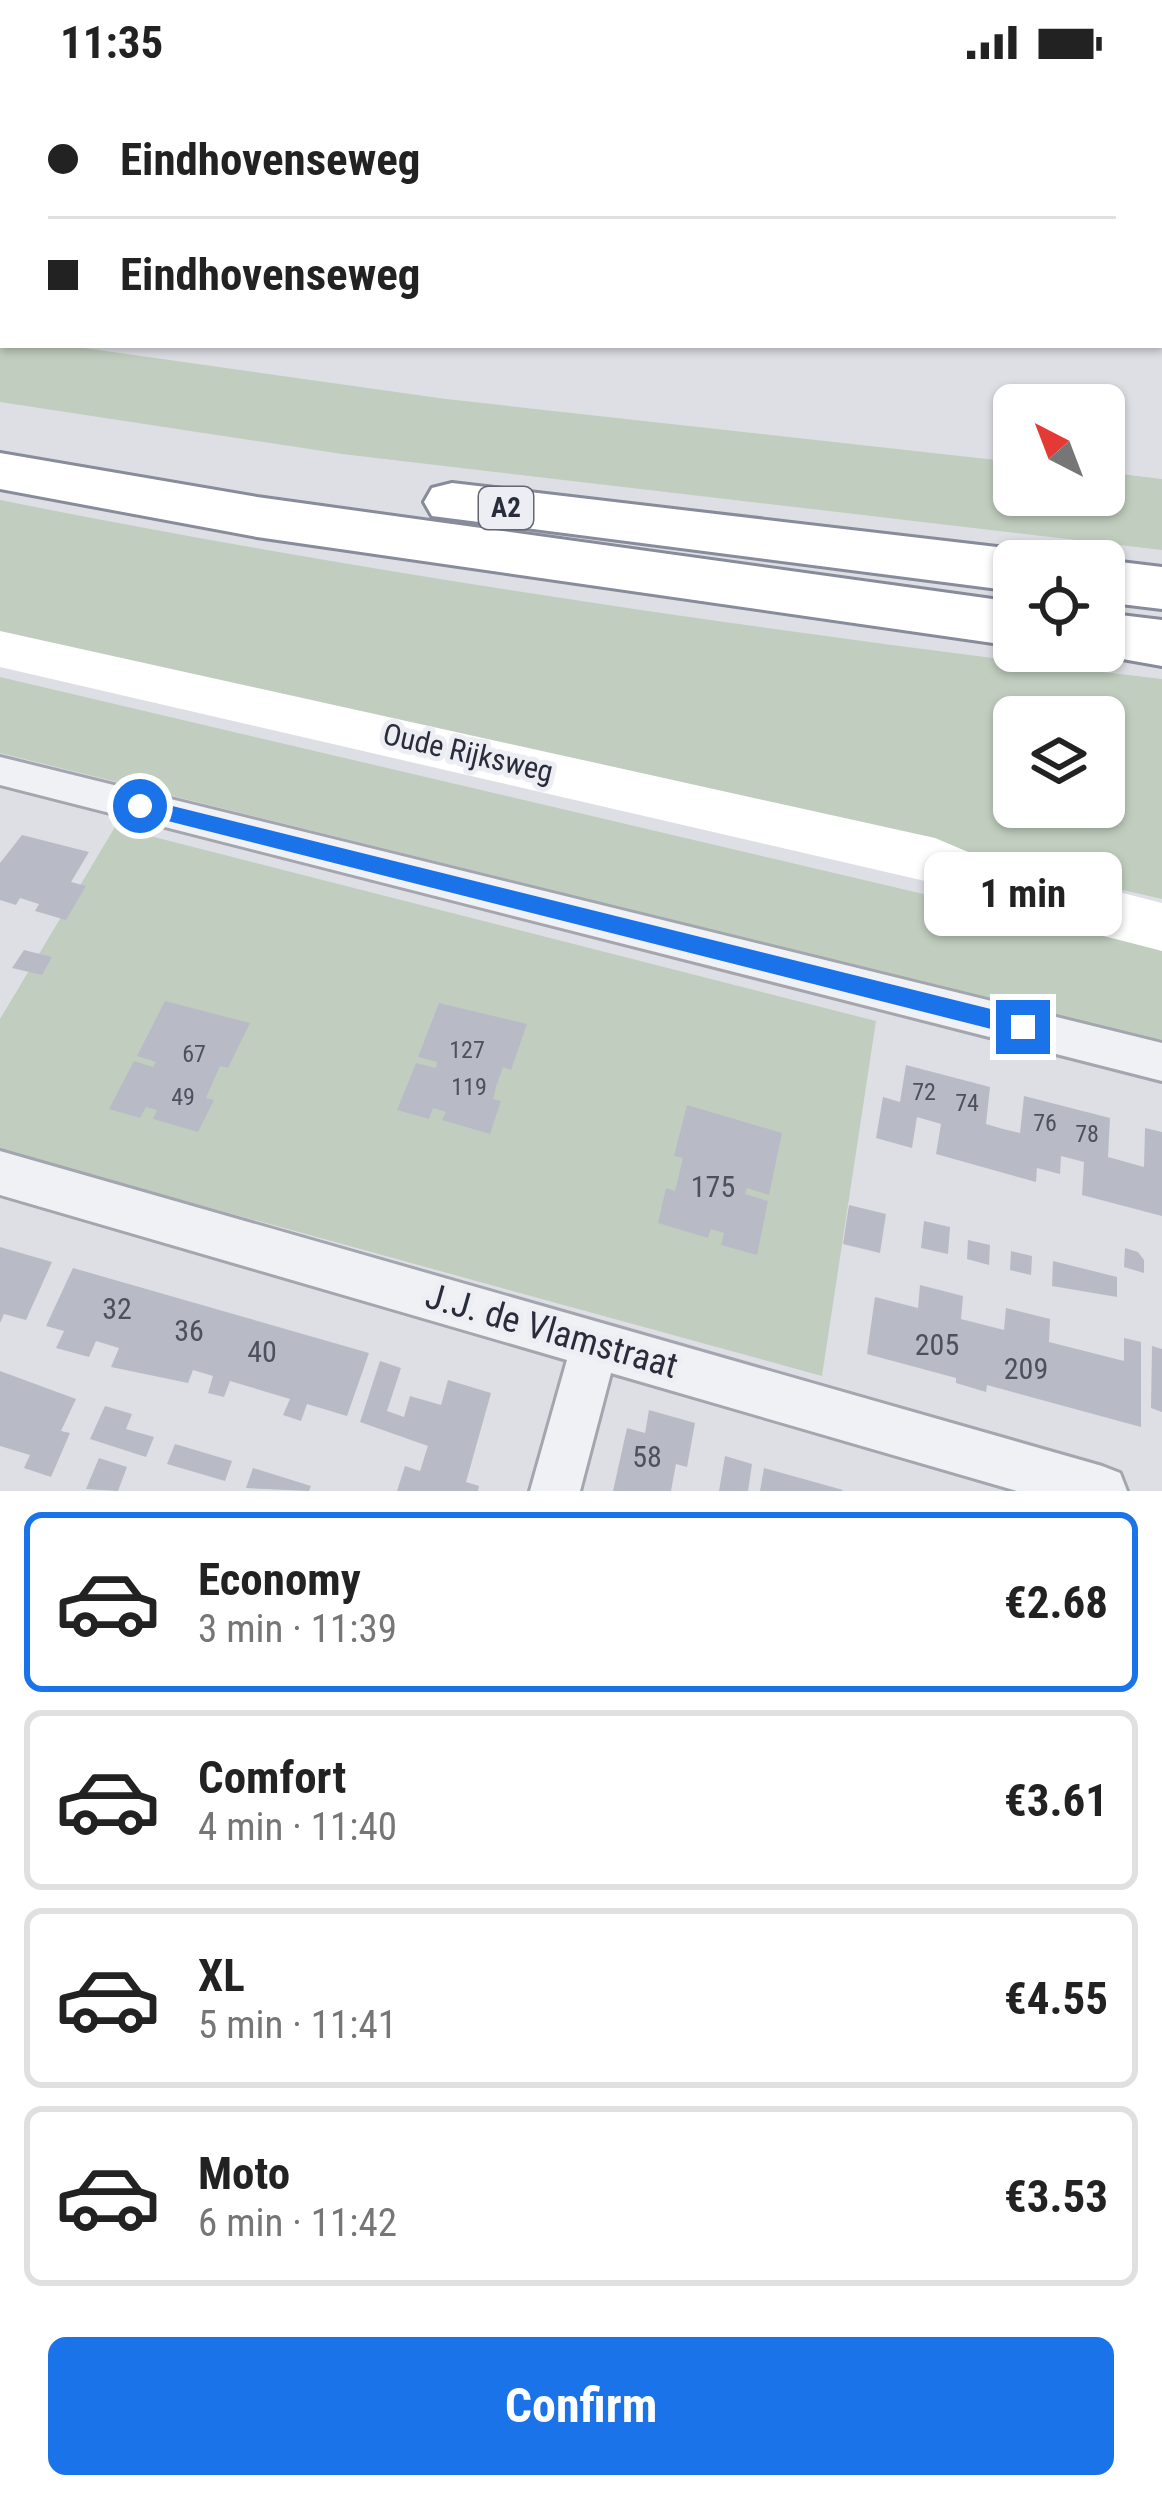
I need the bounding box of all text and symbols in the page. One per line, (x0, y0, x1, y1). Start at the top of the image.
text: 11:35 (60, 16, 163, 69)
text: Eindhovenseweg (120, 133, 420, 186)
text: Eindhovenseweg (120, 248, 420, 301)
north arrow (993, 384, 1125, 516)
map controls (993, 384, 1125, 828)
road number: A2 (479, 487, 533, 529)
button: locate (993, 540, 1125, 672)
button: layers (993, 696, 1125, 828)
street label: Oude Rijksweg (380, 716, 557, 789)
route start (113, 779, 167, 833)
callout: 1 min (924, 853, 1122, 937)
text: 1 min (980, 871, 1066, 917)
route end (996, 1000, 1050, 1054)
house number: 127 (449, 1036, 485, 1064)
house number: 67 (182, 1040, 206, 1068)
house number: 119 (451, 1073, 487, 1101)
house number: 72 (912, 1078, 936, 1106)
house number: 49 (171, 1083, 195, 1111)
house number: 74 (955, 1089, 979, 1117)
house number: 76 (1033, 1109, 1057, 1137)
house number: 78 (1075, 1120, 1099, 1148)
house number: 175 (691, 1169, 735, 1204)
street label: J.J. de Vlamstraat (421, 1275, 683, 1387)
house number: 32 (102, 1291, 132, 1326)
house number: 36 (174, 1313, 204, 1348)
house number: 205 (915, 1327, 959, 1362)
house number: 40 (247, 1334, 277, 1369)
house number: 209 (1004, 1351, 1048, 1386)
house number: 58 (632, 1439, 662, 1474)
icon: car (54, 1548, 162, 1656)
text: Economy (198, 1553, 361, 1606)
text: €2.68 (1004, 1576, 1108, 1629)
text: 3 min · 11:39 (198, 1606, 397, 1652)
icon: car (54, 1746, 162, 1854)
text: Comfort (198, 1751, 346, 1804)
text: €3.61 (1004, 1774, 1108, 1827)
text: 4 min · 11:40 (198, 1804, 397, 1850)
icon: car (54, 1944, 162, 2052)
text: XL (198, 1949, 245, 2002)
text: €4.55 (1004, 1972, 1108, 2025)
text: 5 min · 11:41 (198, 2002, 397, 2048)
icon: car (54, 2142, 162, 2250)
text: Moto (198, 2147, 290, 2200)
text: €3.53 (1004, 2170, 1108, 2223)
text: 6 min · 11:42 (198, 2200, 397, 2246)
button: Confirm (48, 2337, 1114, 2475)

